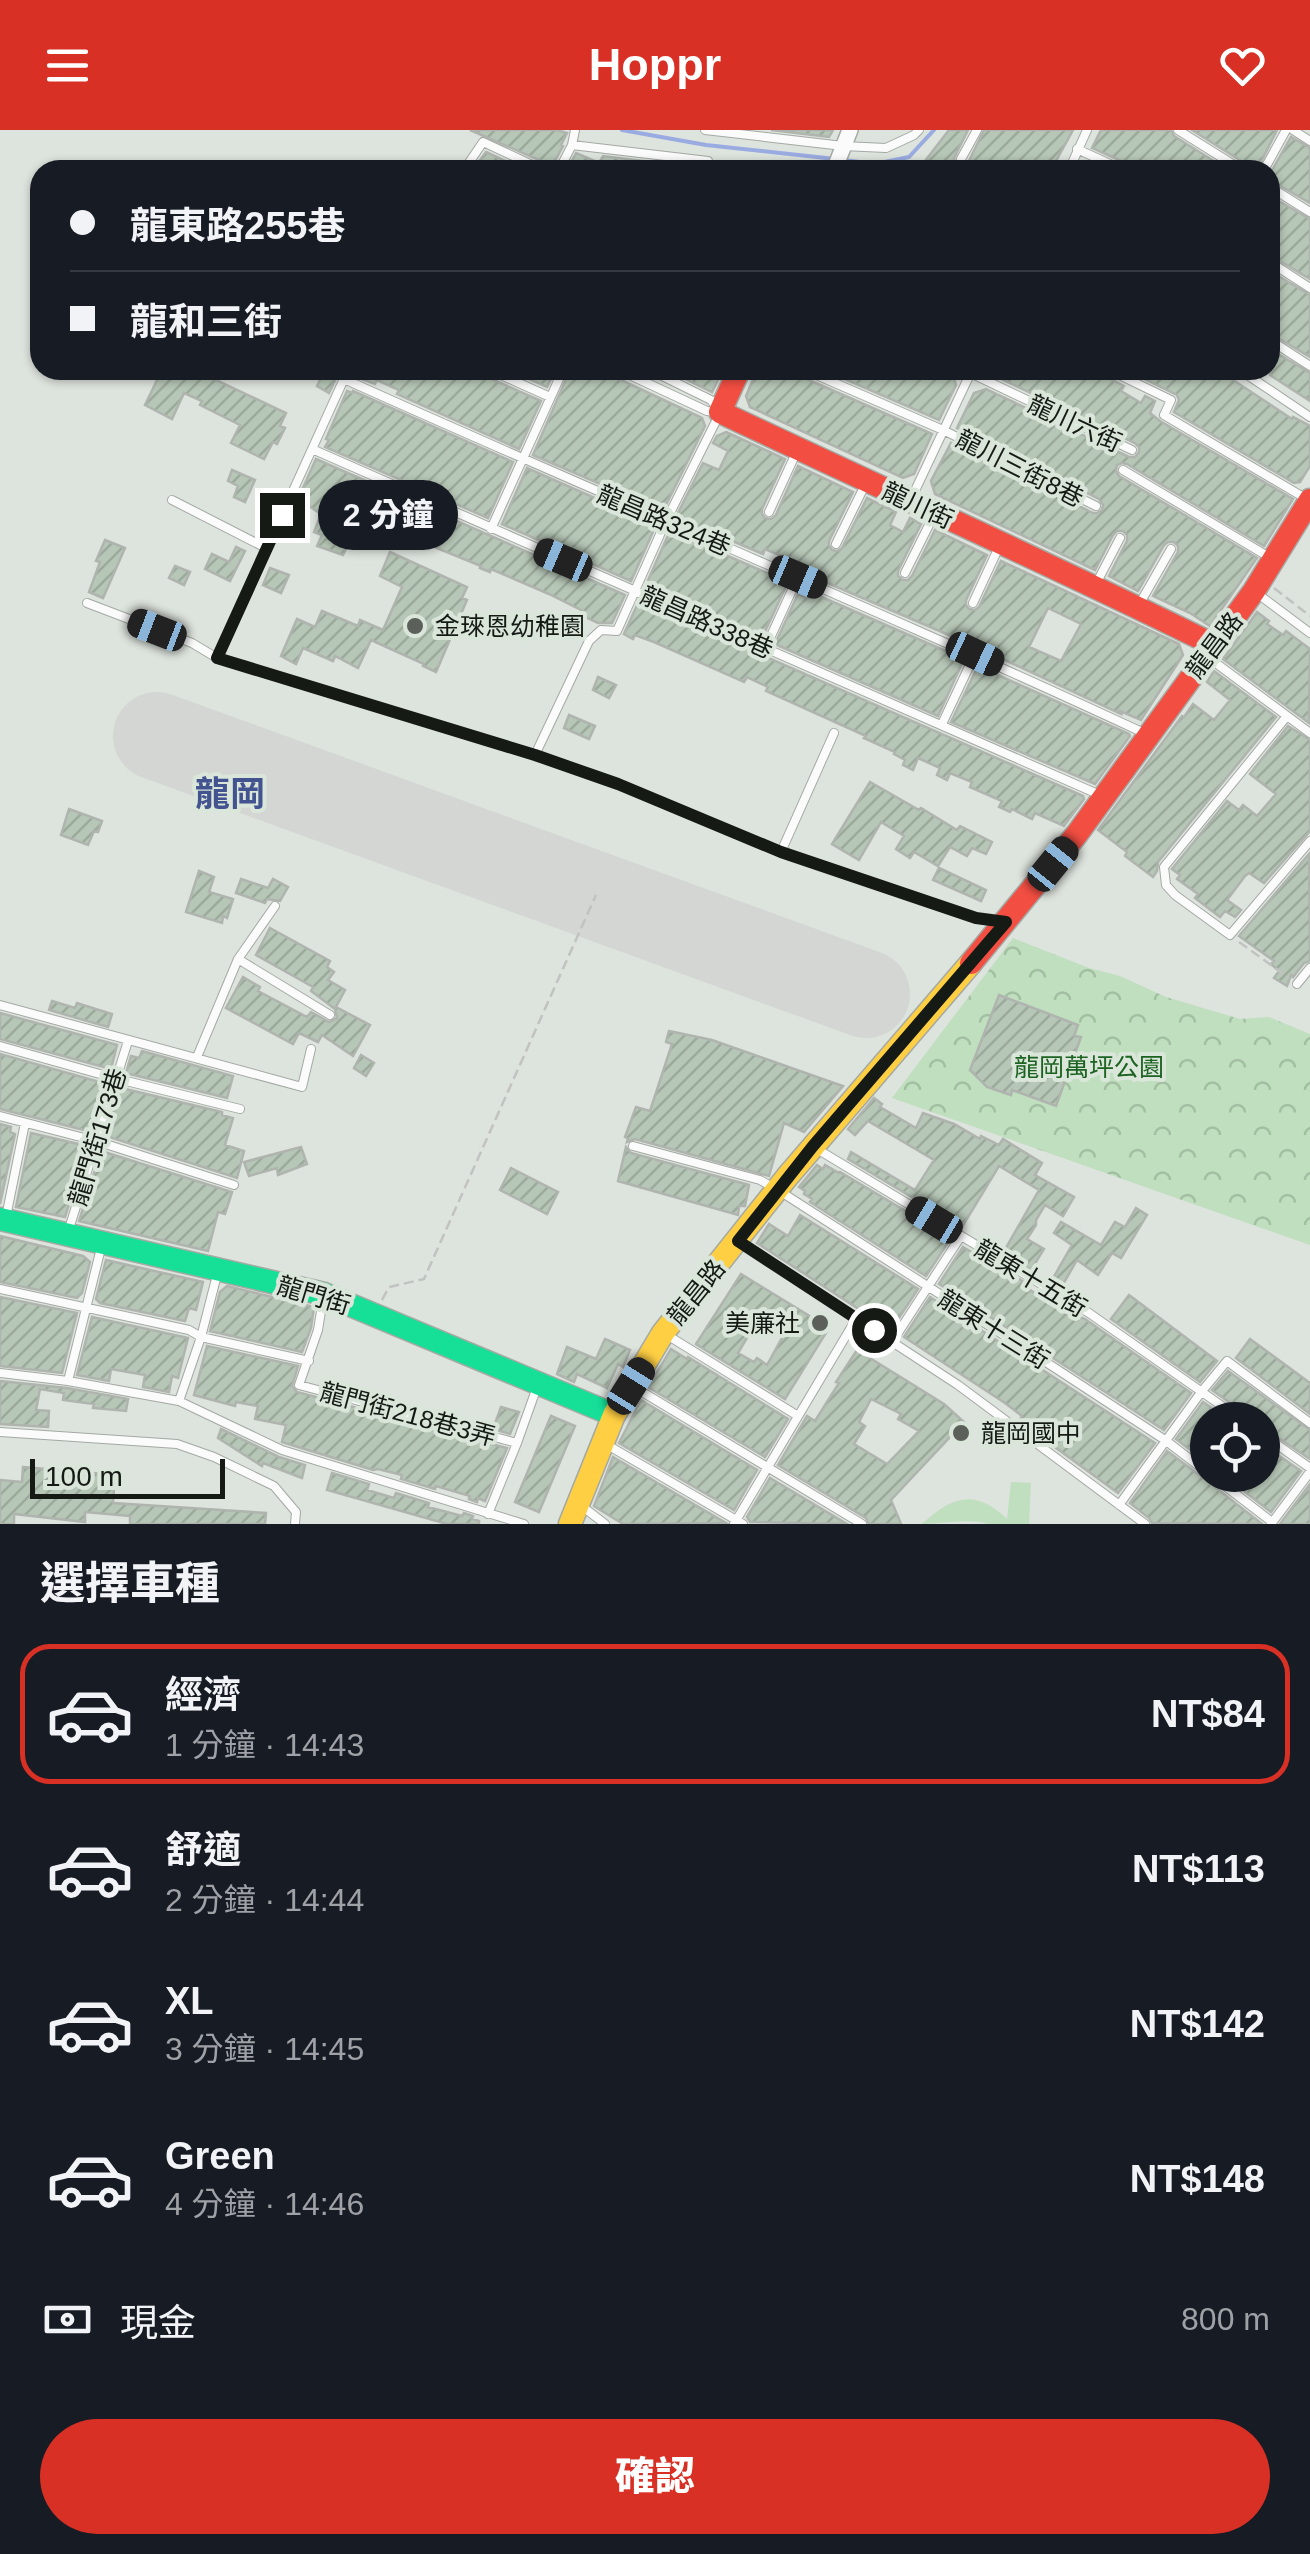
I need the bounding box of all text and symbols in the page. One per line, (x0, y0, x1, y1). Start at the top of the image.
icon: menu (40, 38, 95, 93)
icon: heart (1215, 38, 1270, 93)
text: Hoppr (589, 39, 721, 90)
text: 龍東路255巷 (130, 205, 345, 247)
text: 龍和三街 (130, 301, 282, 343)
street label: 龍川六街 (1024, 389, 1126, 457)
street label: 龍川三街8巷 (952, 424, 1088, 512)
street label: 龍川街 (878, 476, 958, 534)
street label: 龍昌路324巷 (593, 479, 735, 561)
callout: 2 分鐘 (317, 480, 457, 550)
route end (260, 493, 305, 538)
text: 2 分鐘 (343, 497, 433, 533)
car (530, 534, 596, 586)
car (765, 551, 831, 603)
street label: 龍昌路338巷 (637, 580, 777, 664)
car (124, 605, 190, 655)
street label: 龍昌路 (1180, 607, 1248, 683)
place label: 金琜恩幼稚園 (435, 612, 585, 640)
marker: 金琜恩幼稚園 (404, 615, 426, 637)
car (941, 628, 1009, 680)
district label: 龍岡 (195, 774, 265, 813)
car (1022, 831, 1084, 897)
park label: 龍岡萬坪公園 (1014, 1053, 1164, 1081)
street label: 龍門街173巷 (63, 1065, 131, 1209)
car (901, 1192, 967, 1248)
street label: 龍東十五街 (970, 1234, 1092, 1322)
street label: 龍昌路 (662, 1254, 730, 1330)
street label: 龍門街 (274, 1271, 354, 1319)
street label: 龍東十三街 (934, 1284, 1054, 1374)
route start (852, 1308, 897, 1353)
place label: 美廉社 (725, 1309, 800, 1337)
marker: 美廉社 (809, 1312, 831, 1334)
car (602, 1353, 660, 1419)
street label: 龍門街218巷3弄 (317, 1377, 499, 1451)
map controls (1190, 1402, 1280, 1492)
button: locate (1190, 1402, 1280, 1492)
place label: 龍岡國中 (981, 1419, 1081, 1447)
marker: 龍岡國中 (950, 1422, 972, 1444)
scale bar (30, 1454, 225, 1498)
text: 100 m (45, 1461, 123, 1492)
text: 選擇車種 (40, 1558, 220, 1609)
icon: car (45, 1669, 135, 1759)
text: 經濟 (165, 1674, 241, 1716)
text: NT$84 (1151, 1693, 1265, 1735)
text: 1 分鐘 · 14:43 (165, 1727, 364, 1763)
icon: car (45, 1824, 135, 1914)
text: 舒適 (165, 1829, 241, 1871)
text: NT$113 (1132, 1848, 1265, 1890)
text: 2 分鐘 · 14:44 (165, 1882, 364, 1918)
icon: car (45, 1979, 135, 2069)
text: XL (165, 1980, 214, 2022)
text: NT$142 (1130, 2003, 1265, 2045)
text: 3 分鐘 · 14:45 (165, 2031, 364, 2067)
icon: car (45, 2134, 135, 2224)
text: Green (165, 2135, 275, 2177)
text: NT$148 (1130, 2158, 1265, 2200)
text: 4 分鐘 · 14:46 (165, 2186, 364, 2222)
icon: cash (40, 2292, 95, 2347)
text: 800 m (1181, 2301, 1270, 2337)
text: 現金 (120, 2302, 196, 2344)
button: 確認 (40, 2419, 1270, 2534)

